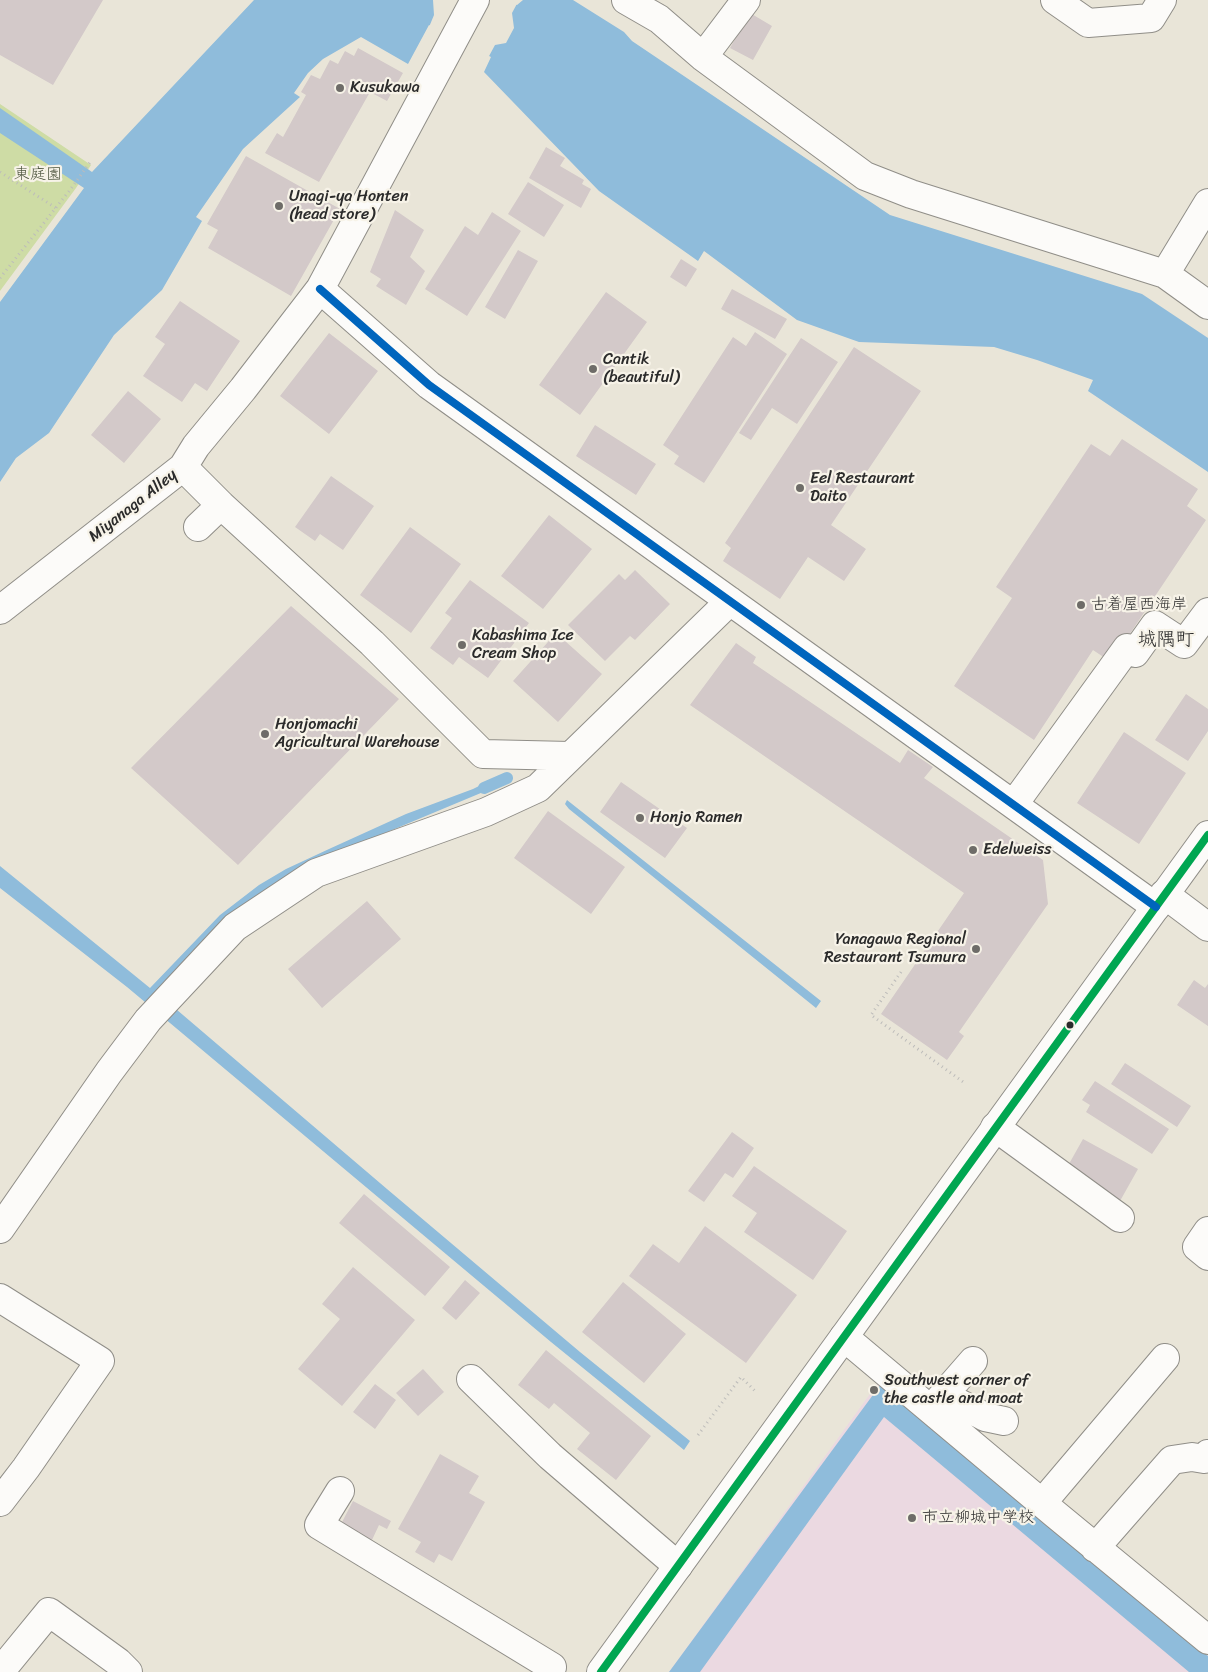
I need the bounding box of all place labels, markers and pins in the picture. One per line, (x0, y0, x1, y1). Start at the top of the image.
place label: Kusukawa (350, 78, 420, 98)
marker: Kusukawa (334, 82, 346, 94)
place label: Unagi-ya Honten (head store) (289, 187, 409, 225)
marker: Unagi-ya Honten (head store) (273, 200, 285, 212)
place label: Cantik (beautiful) (603, 350, 679, 388)
marker: Cantik (beautiful) (587, 363, 599, 375)
place label: Eel Restaurant Daito (810, 469, 915, 507)
marker: Eel Restaurant Daito (794, 482, 806, 494)
place label: 古着屋西海岸 (1091, 595, 1187, 615)
marker: 古着屋西海岸 (1075, 599, 1087, 611)
place label: Kabashima Ice Cream Shop (472, 626, 574, 664)
marker: Kabashima Ice Cream Shop (456, 639, 468, 651)
place label: Honjomachi Agricultural Warehouse (275, 715, 439, 753)
marker: Honjomachi Agricultural Warehouse (259, 728, 271, 740)
place label: Honjo Ramen (650, 808, 742, 828)
marker: Honjo Ramen (634, 812, 646, 824)
place label: Edelweiss (983, 840, 1052, 860)
marker: Edelweiss (967, 844, 979, 856)
place label: Yanagawa Regional Restaurant Tsumura (824, 930, 966, 968)
marker: Yanagawa Regional Restaurant Tsumura (970, 943, 982, 955)
unlabelled marker (1065, 1020, 1075, 1030)
place label: Southwest corner of the castle and moat (884, 1371, 1029, 1409)
marker: Southwest corner of the castle and moat (868, 1384, 880, 1396)
place label: 市立柳城中学校 (922, 1508, 1034, 1528)
marker: 市立柳城中学校 (906, 1512, 918, 1524)

